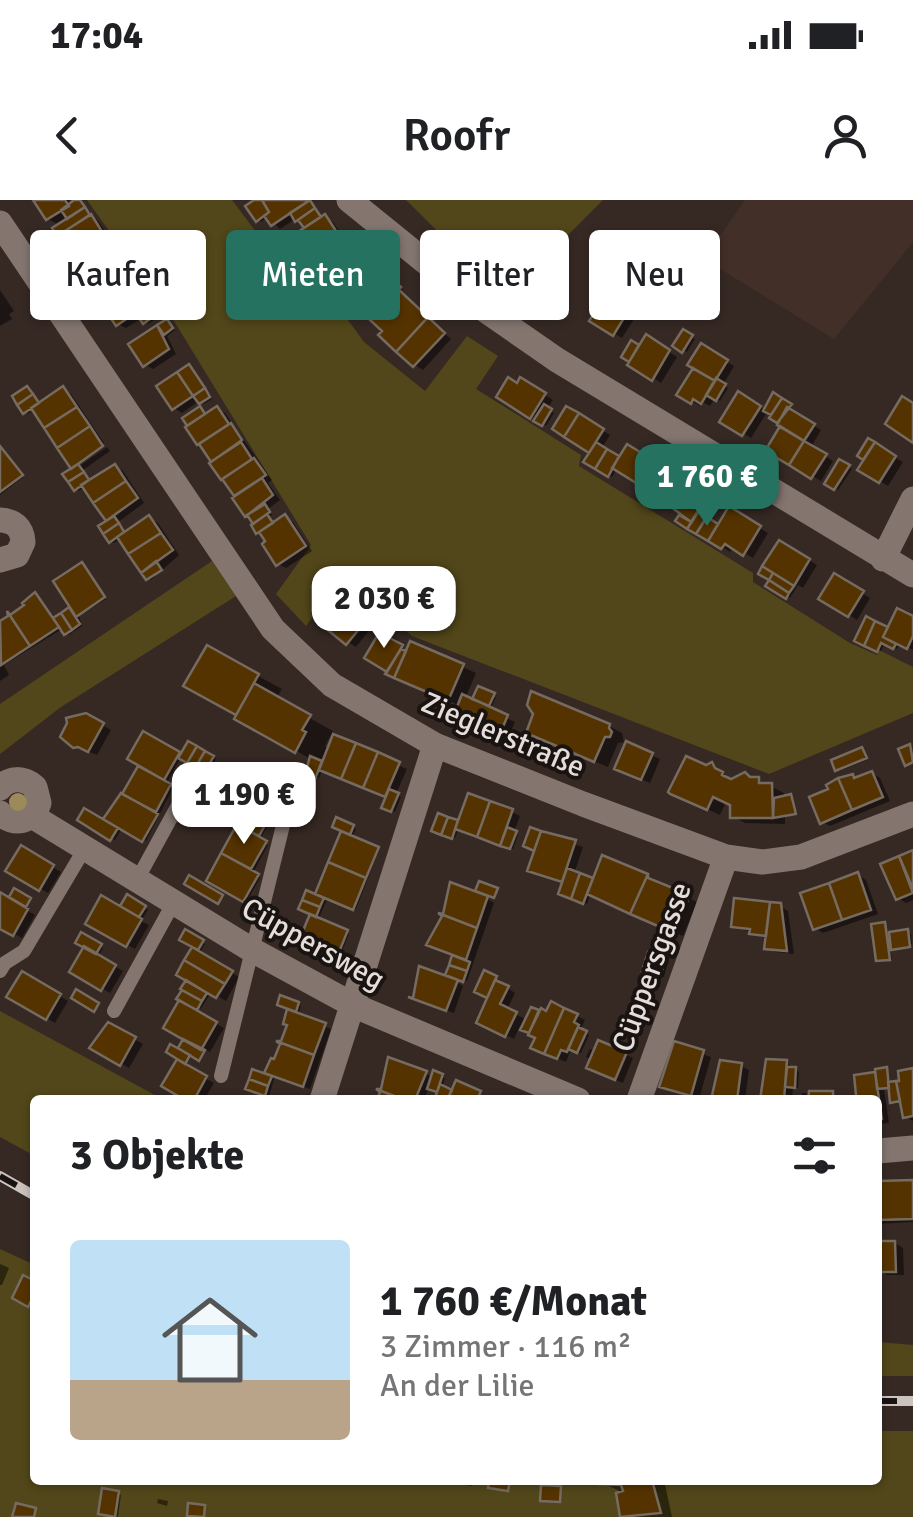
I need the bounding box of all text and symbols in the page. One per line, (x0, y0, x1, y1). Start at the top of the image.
text: 17:04 (50, 12, 143, 59)
icon: back (40, 108, 95, 163)
text: Roofr (403, 108, 510, 163)
icon: person (818, 108, 873, 163)
chip: Kaufen (30, 230, 206, 320)
chip: Mieten (226, 230, 400, 320)
chip: Filter (420, 230, 569, 320)
chip: Neu (589, 230, 720, 320)
pin: 1 760 € (615, 444, 799, 529)
text: 1 760 € (657, 457, 757, 496)
pin: 2 030 € (292, 566, 476, 651)
text: 2 030 € (334, 579, 434, 618)
street label: Zieglerstraße (416, 684, 590, 786)
pin: 1 190 € (152, 762, 336, 847)
text: 1 190 € (194, 775, 294, 814)
street label: Cüppersgasse (604, 877, 700, 1057)
street label: Cüppersweg (235, 890, 391, 998)
icon: filters (787, 1128, 842, 1183)
text: 3 Objekte (70, 1130, 244, 1181)
text: 1 760 €/Monat (380, 1276, 647, 1327)
icon: home (150, 1280, 270, 1400)
text: 3 Zimmer · 116 m² (380, 1327, 631, 1366)
text: An der Lilie (380, 1366, 535, 1405)

